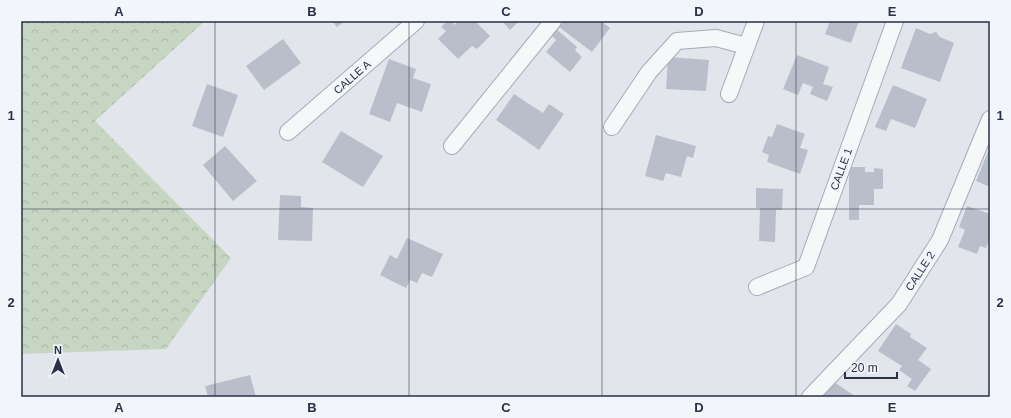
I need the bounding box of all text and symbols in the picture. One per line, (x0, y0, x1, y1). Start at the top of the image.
text: A (114, 4, 124, 19)
text: B (307, 4, 317, 19)
text: C (501, 4, 511, 19)
text: D (694, 4, 704, 19)
text: E (888, 4, 897, 19)
street label: CALLE A (331, 57, 373, 96)
text: 1 (7, 108, 15, 123)
text: 1 (996, 108, 1004, 123)
street label: CALLE 1 (828, 146, 854, 192)
street label: CALLE 2 (903, 249, 937, 293)
text: 2 (7, 295, 15, 310)
text: 2 (996, 295, 1004, 310)
north arrow (38, 340, 78, 380)
text: N (54, 344, 62, 356)
scale bar (845, 354, 897, 380)
text: 20 m (851, 361, 878, 375)
text: A (114, 400, 124, 415)
text: B (307, 400, 317, 415)
text: C (501, 400, 511, 415)
text: D (694, 400, 704, 415)
text: E (888, 400, 897, 415)

